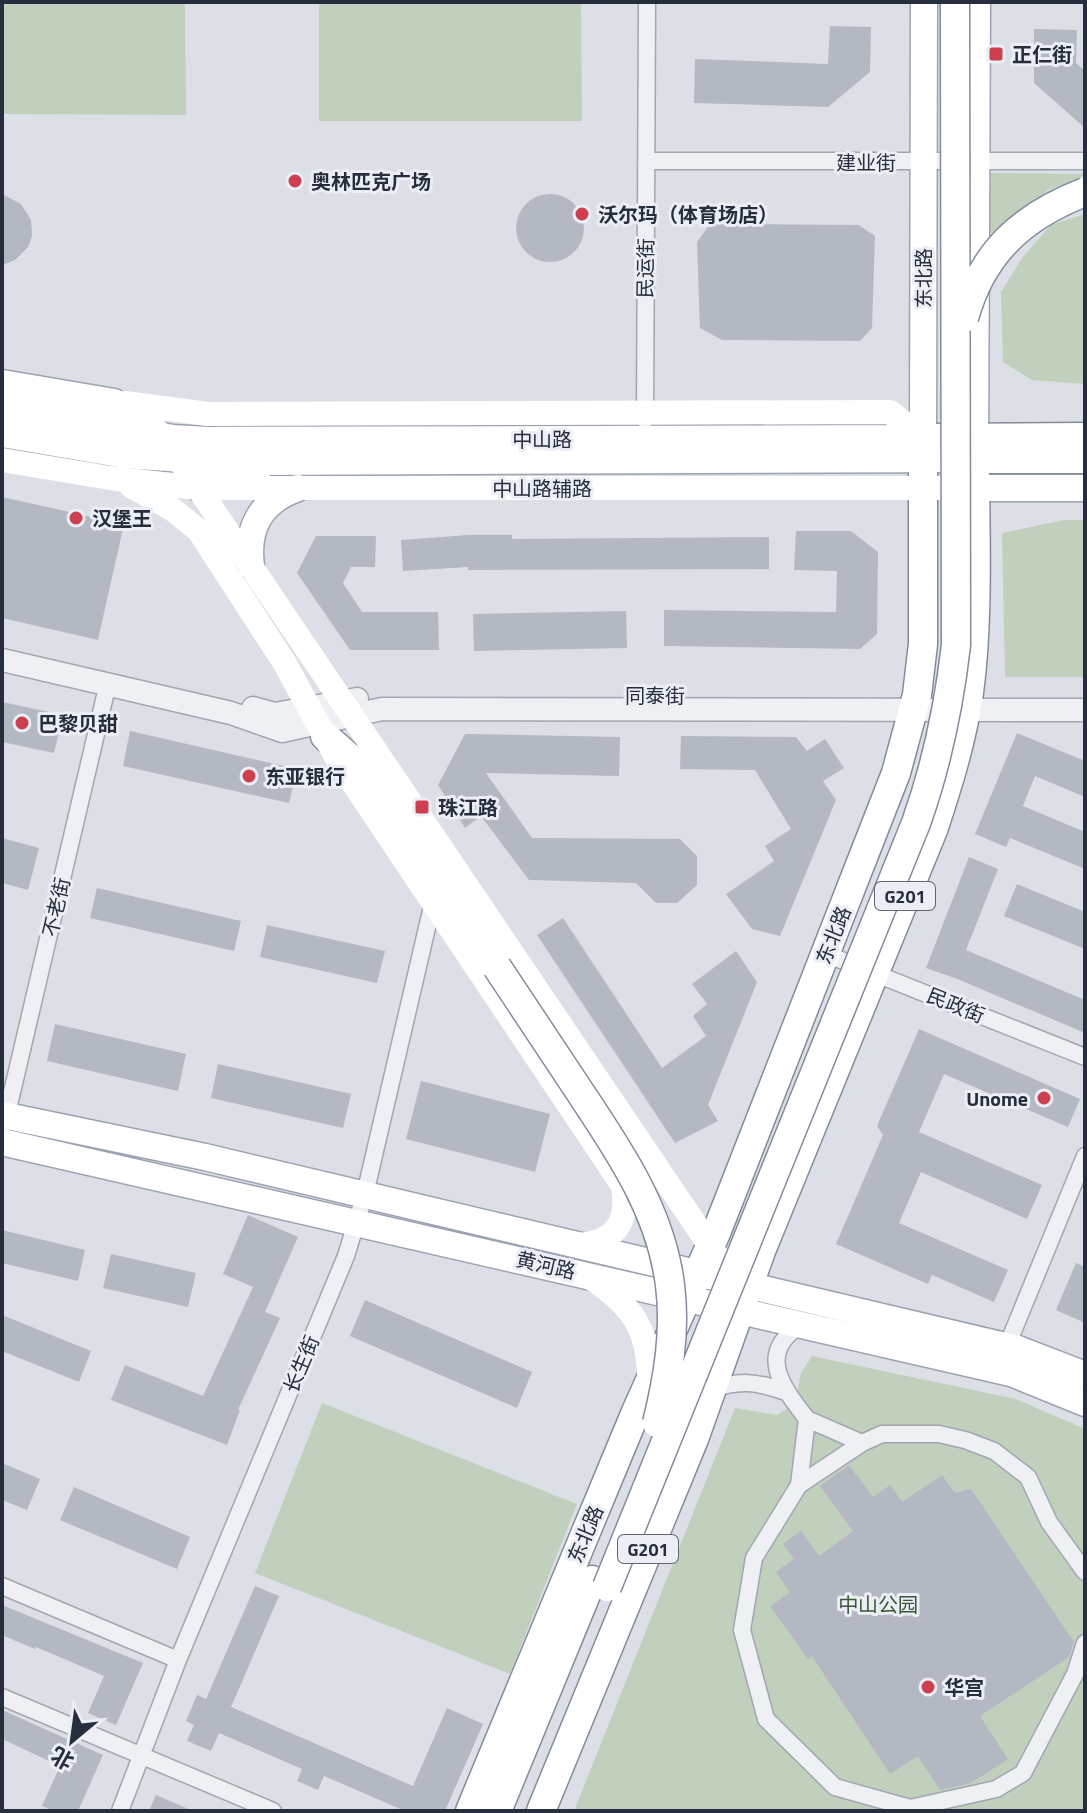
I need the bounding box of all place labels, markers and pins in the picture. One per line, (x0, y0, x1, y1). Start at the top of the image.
place label: 正仁街 (1012, 39, 1072, 70)
marker: 正仁街 (987, 45, 1005, 63)
place label: 奥林匹克广场 (311, 166, 431, 197)
marker: 奥林匹克广场 (286, 172, 304, 190)
place label: 沃尔玛（体育场店） (598, 199, 778, 230)
marker: 沃尔玛（体育场店） (573, 205, 591, 223)
place label: 汉堡王 (92, 503, 152, 534)
marker: 汉堡王 (67, 509, 85, 527)
place label: 巴黎贝甜 (38, 708, 118, 739)
marker: 巴黎贝甜 (13, 714, 31, 732)
place label: 东亚银行 (265, 761, 345, 792)
marker: 东亚银行 (240, 767, 258, 785)
place label: 珠江路 (438, 792, 498, 823)
marker: 珠江路 (413, 798, 431, 816)
place label: Unome (966, 1083, 1028, 1114)
marker: Unome (1035, 1089, 1053, 1107)
place label: 华宫 (944, 1672, 984, 1703)
marker: 华宫 (919, 1678, 937, 1696)

